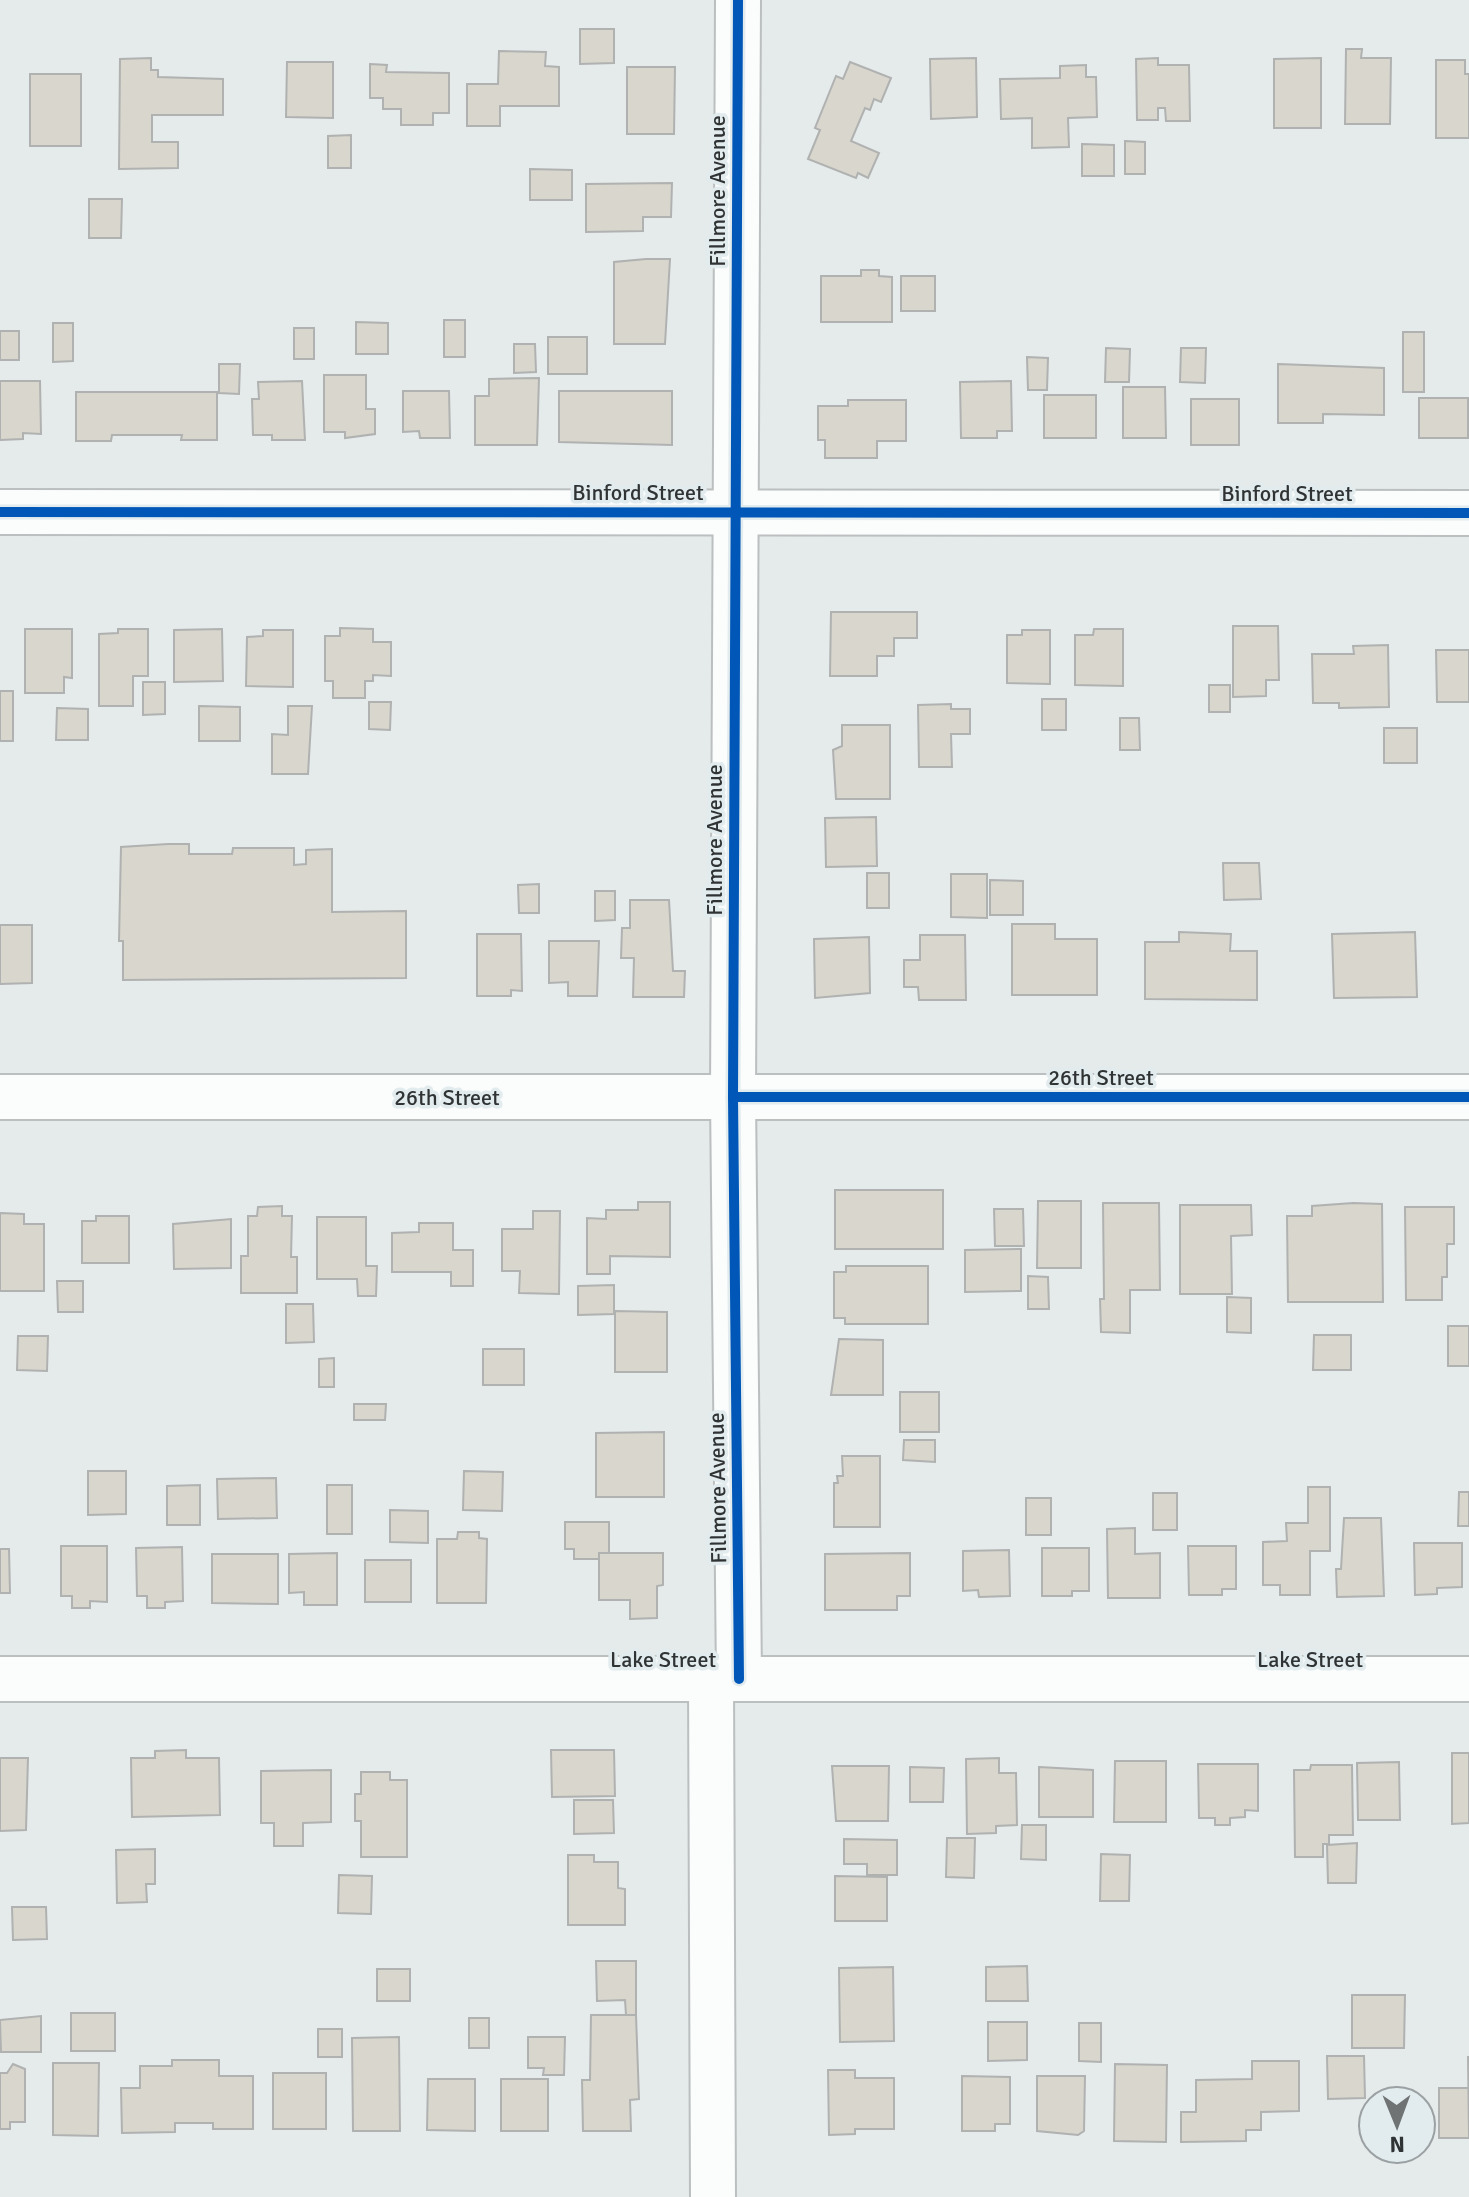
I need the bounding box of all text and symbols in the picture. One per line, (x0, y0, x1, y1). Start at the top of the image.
street label: Fillmore Avenue (704, 115, 731, 267)
street label: Binford Street (572, 479, 704, 506)
street label: Binford Street (1221, 480, 1353, 507)
street label: Fillmore Avenue (701, 764, 728, 916)
street label: 26th Street (1048, 1064, 1154, 1091)
street label: 26th Street (394, 1084, 500, 1111)
street label: Fillmore Avenue (703, 1412, 732, 1564)
street label: Lake Street (610, 1646, 716, 1673)
street label: Lake Street (1257, 1646, 1363, 1673)
north arrow (1357, 2085, 1437, 2165)
text: N (1389, 2131, 1405, 2158)

